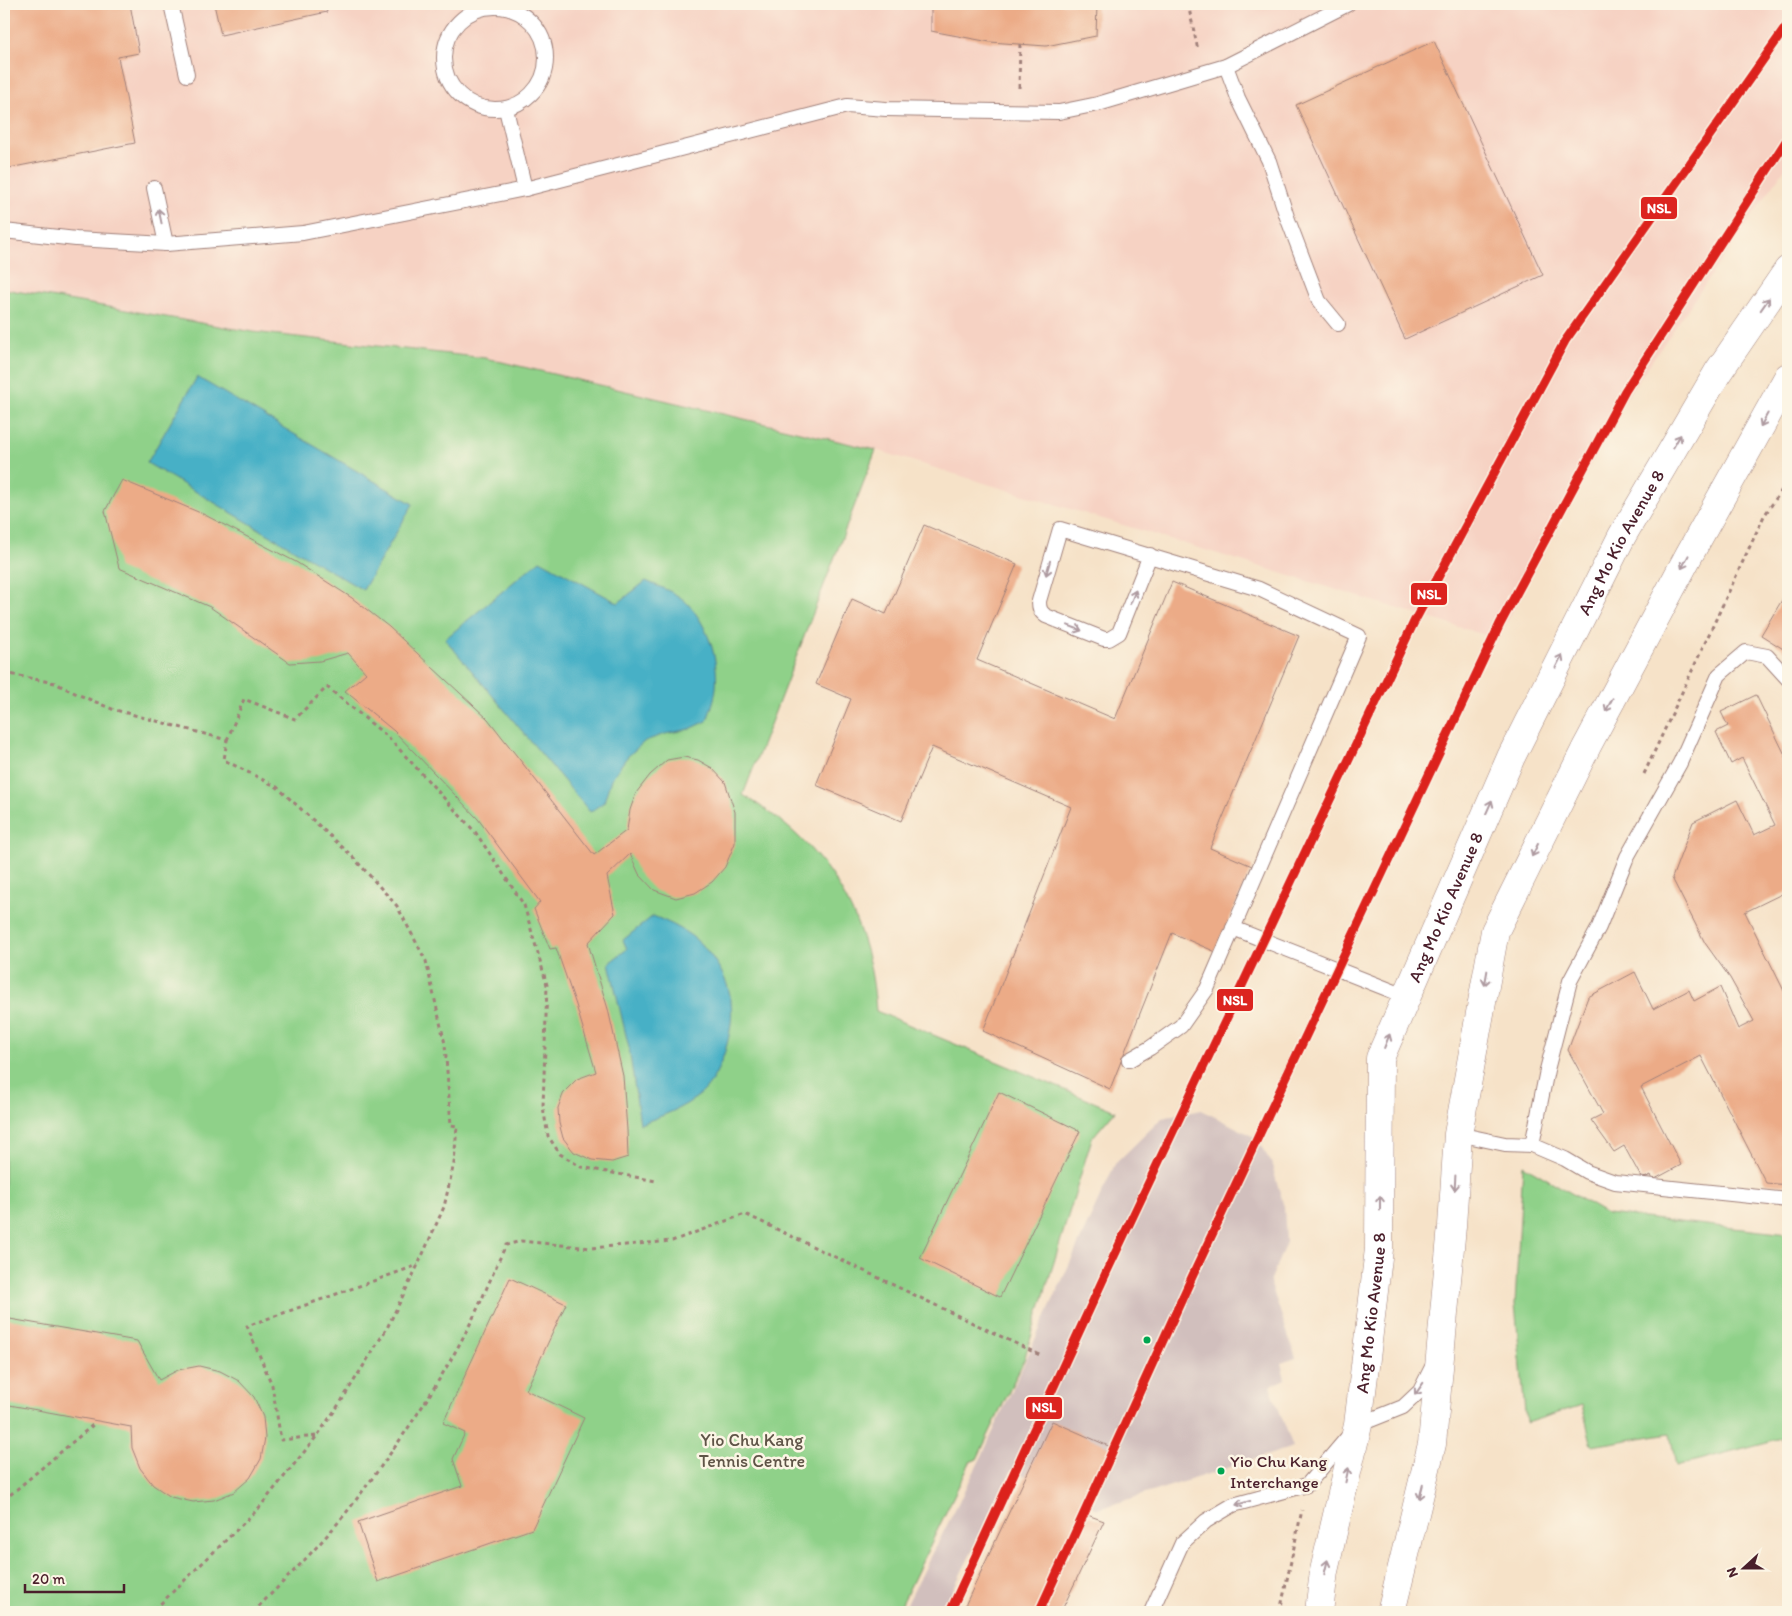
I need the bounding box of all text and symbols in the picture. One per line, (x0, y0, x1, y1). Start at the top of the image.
line badge: NSL (1640, 196, 1678, 220)
text: NSL (1647, 200, 1672, 217)
one-way arrow (155, 209, 164, 225)
one-way arrow (1760, 297, 1770, 311)
one-way arrow (1759, 412, 1769, 427)
one-way arrow (1673, 434, 1683, 448)
street label: Ang Mo Kio Avenue 8 (1573, 466, 1669, 619)
one-way arrow (1680, 554, 1690, 569)
one-way arrow (1043, 560, 1053, 576)
line badge: NSL (1410, 582, 1448, 606)
text: NSL (1417, 586, 1442, 603)
one-way arrow (1129, 590, 1139, 605)
one-way arrow (1067, 624, 1082, 633)
one-way arrow (1555, 654, 1564, 669)
one-way arrow (1603, 697, 1613, 712)
one-way arrow (1484, 800, 1494, 815)
street label: Ang Mo Kio Avenue 8 (1403, 828, 1488, 986)
one-way arrow (1530, 842, 1539, 857)
one-way arrow (1481, 970, 1491, 986)
line badge: NSL (1216, 988, 1254, 1012)
text: NSL (1223, 992, 1248, 1009)
one-way arrow (1383, 1034, 1392, 1049)
one-way arrow (1450, 1174, 1459, 1190)
one-way arrow (1375, 1195, 1384, 1211)
street label: Ang Mo Kio Avenue 8 (1351, 1232, 1390, 1395)
unlabelled marker (1142, 1335, 1152, 1345)
one-way arrow (1414, 1382, 1424, 1396)
line badge: NSL (1025, 1396, 1063, 1420)
text: NSL (1032, 1399, 1057, 1416)
park label: Yio Chu Kang Tennis Centre (699, 1429, 805, 1472)
place label: Yio Chu Kang Interchange (1230, 1451, 1328, 1492)
marker: Yio Chu Kang Interchange (1216, 1466, 1226, 1476)
one-way arrow (1343, 1467, 1352, 1483)
one-way arrow (1415, 1483, 1425, 1499)
one-way arrow (1236, 1498, 1252, 1508)
north arrow (1720, 1544, 1770, 1594)
one-way arrow (1322, 1559, 1331, 1575)
scale bar (25, 1561, 124, 1593)
text: N (1723, 1565, 1742, 1580)
text: 20 m (32, 1570, 66, 1588)

